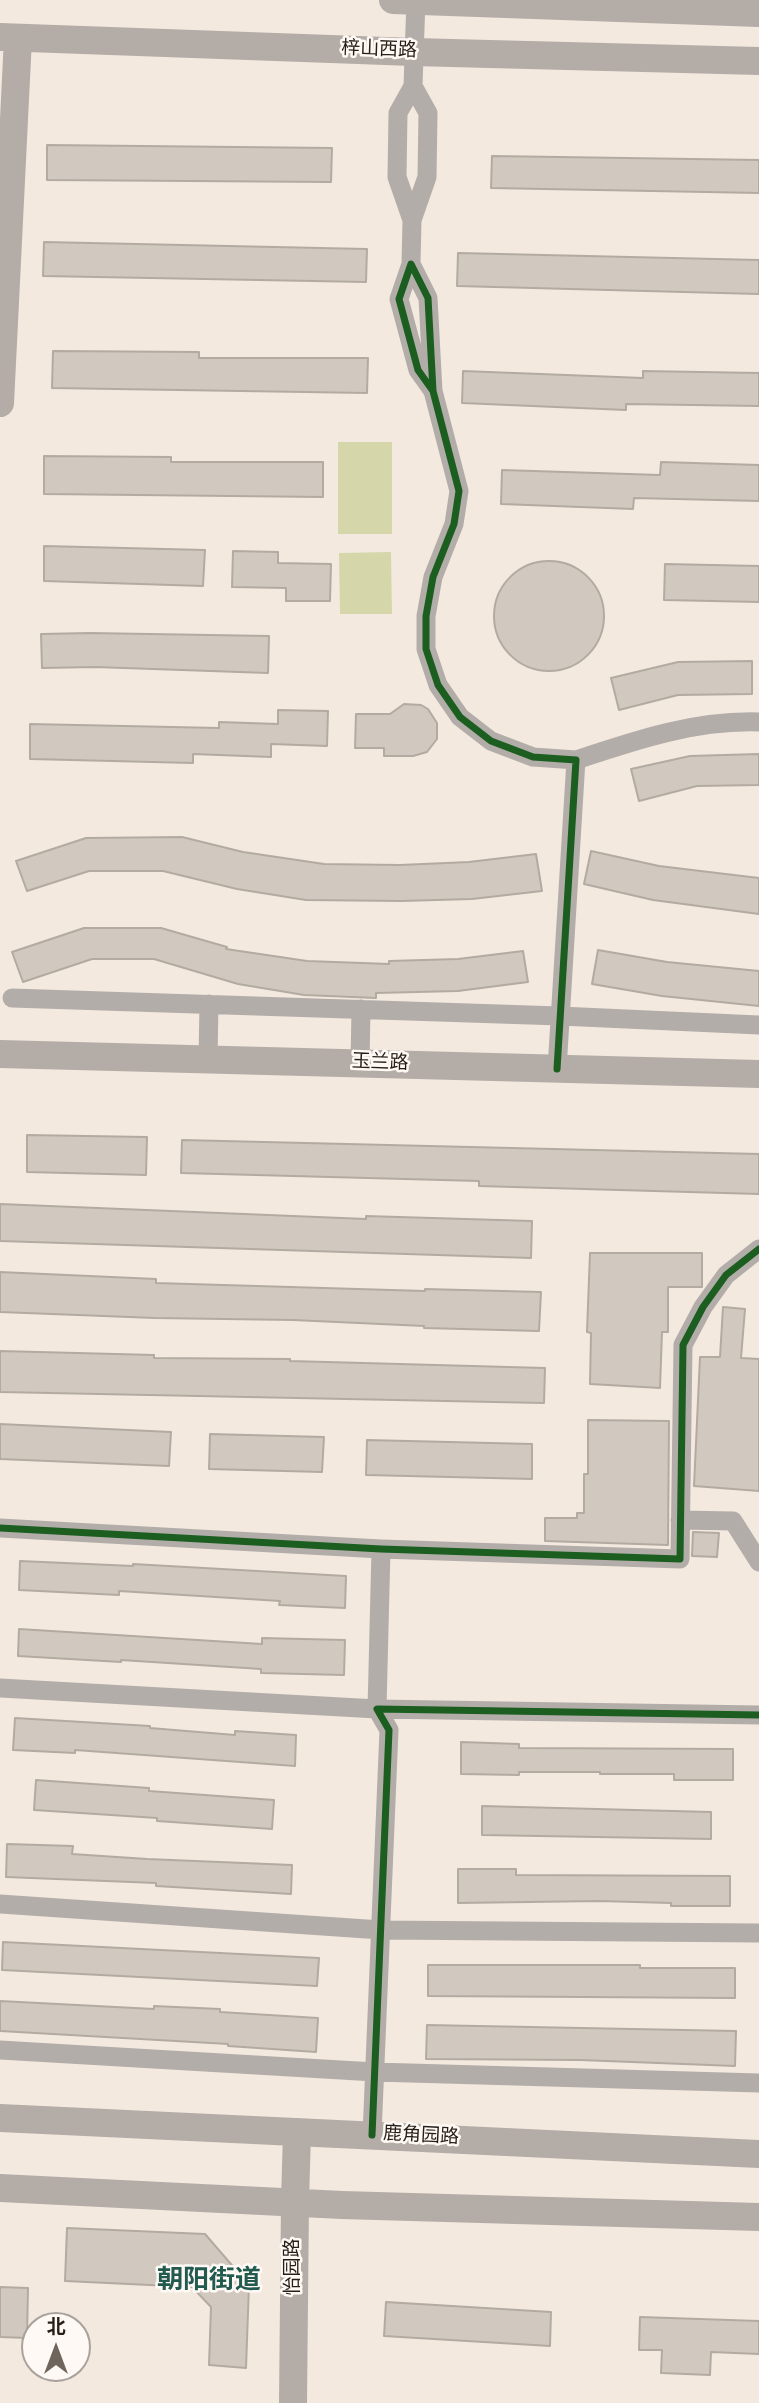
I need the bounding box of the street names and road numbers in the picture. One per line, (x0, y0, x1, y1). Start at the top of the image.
street label: 梓山西路 (341, 38, 417, 64)
street label: 玉兰路 (351, 1052, 409, 1076)
street label: 鹿角园路 (382, 2124, 460, 2150)
street label: 怡园路 (283, 2239, 305, 2295)

